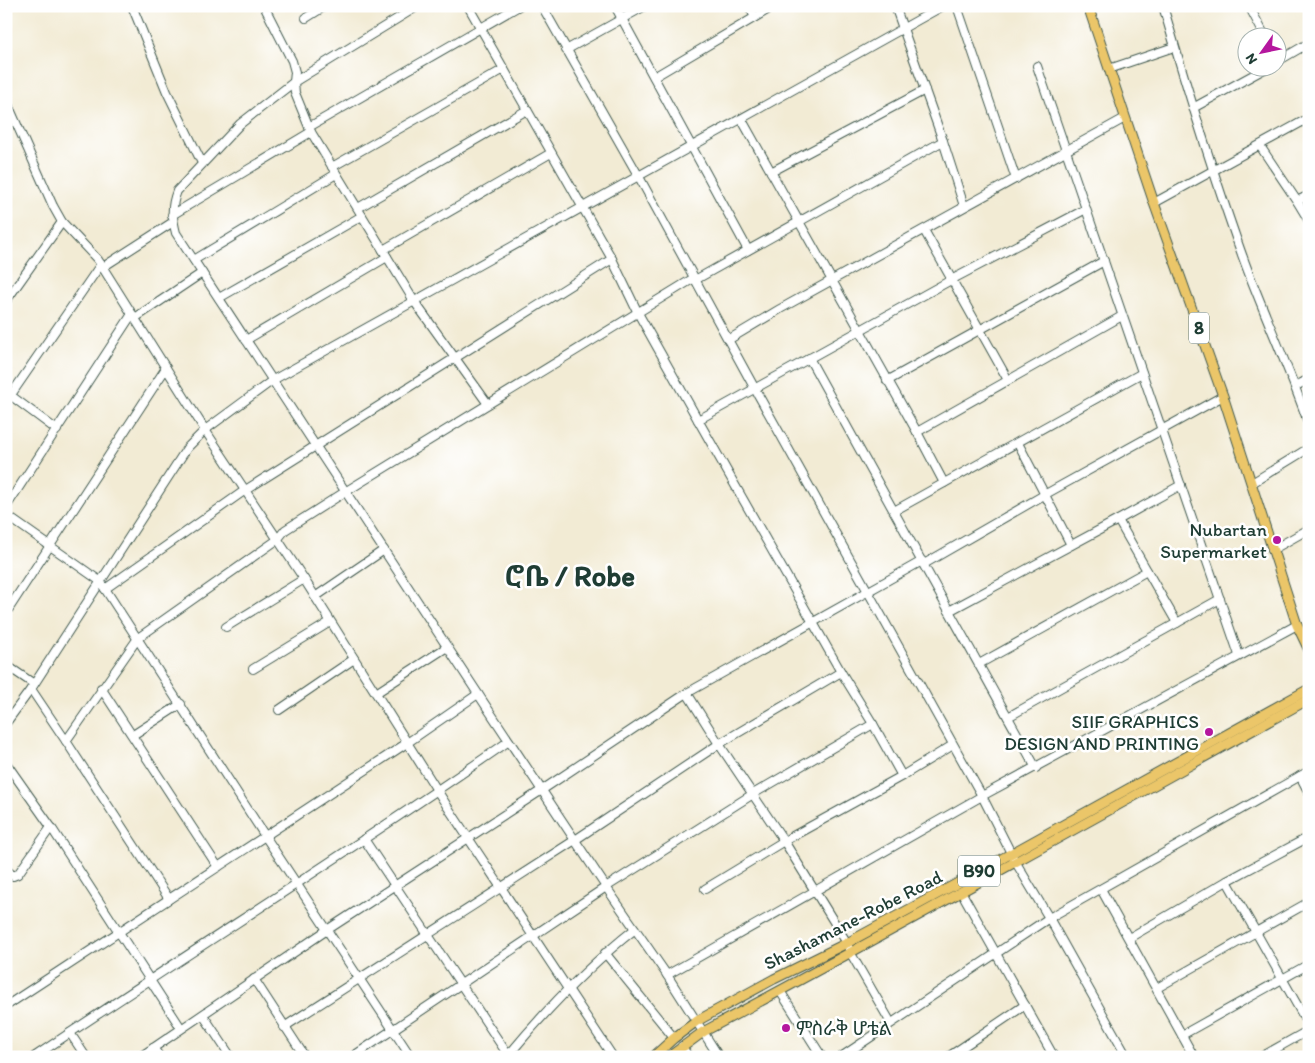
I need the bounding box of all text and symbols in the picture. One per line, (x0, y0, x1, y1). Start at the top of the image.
north arrow (1238, 28, 1288, 78)
text: N (1242, 50, 1261, 67)
road number: 8 (1189, 312, 1209, 343)
place label: Nubartan Supermarket (1160, 518, 1267, 563)
marker: Nubartan Supermarket (1271, 534, 1283, 546)
district label: ሮቤ / Robe (505, 558, 635, 593)
place label: SIIF GRAPHICS DESIGN AND PRINTING (1004, 710, 1199, 755)
marker: SIIF GRAPHICS DESIGN AND PRINTING (1203, 726, 1215, 738)
road number: B90 (958, 856, 1000, 886)
street label: Shashamane-Robe Road (760, 865, 947, 975)
place label: ምስራቅ ሆቴል (796, 1017, 892, 1040)
marker: ምስራቅ ሆቴል (780, 1022, 792, 1034)

